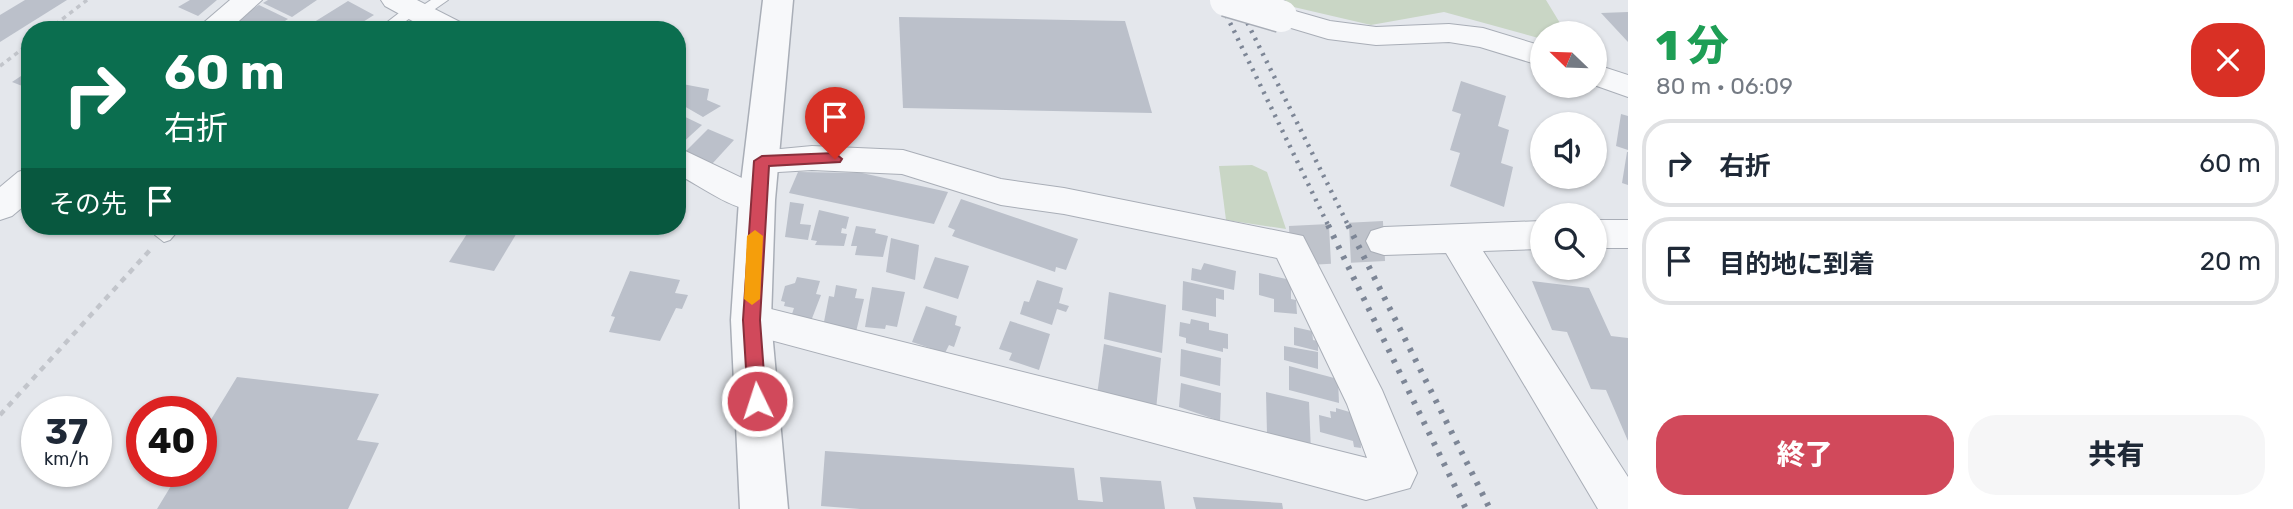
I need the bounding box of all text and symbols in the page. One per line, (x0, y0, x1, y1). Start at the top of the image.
north arrow (1530, 21, 1606, 98)
map controls (1530, 21, 1607, 280)
text: 1 分 (1656, 21, 1729, 71)
button: close (2191, 23, 2265, 97)
text: 60 m (164, 43, 285, 101)
icon: right (49, 49, 140, 140)
text: 80 m · 06:09 (1656, 72, 1793, 100)
pin (805, 87, 865, 159)
icon: arrive (816, 98, 854, 136)
text: 右折 (164, 109, 228, 147)
button: sound (1530, 112, 1607, 189)
icon: right (1660, 144, 1698, 182)
text: 60 m (2199, 148, 2261, 179)
text: 右折 (1719, 151, 1771, 182)
icon: arrive (141, 182, 179, 220)
text: その先 (49, 189, 127, 220)
button: search (1530, 203, 1607, 280)
icon: arrive (1660, 242, 1698, 280)
text: 20 m (2200, 246, 2261, 277)
text: 目的地に到着 (1719, 249, 1875, 280)
position arrow (720, 364, 794, 438)
speed limit sign: 40 (126, 396, 217, 487)
text: 37 (45, 411, 88, 453)
button: 終了 (1656, 415, 1954, 495)
button: 共有 (1968, 415, 2265, 495)
text: km/h (44, 448, 89, 470)

